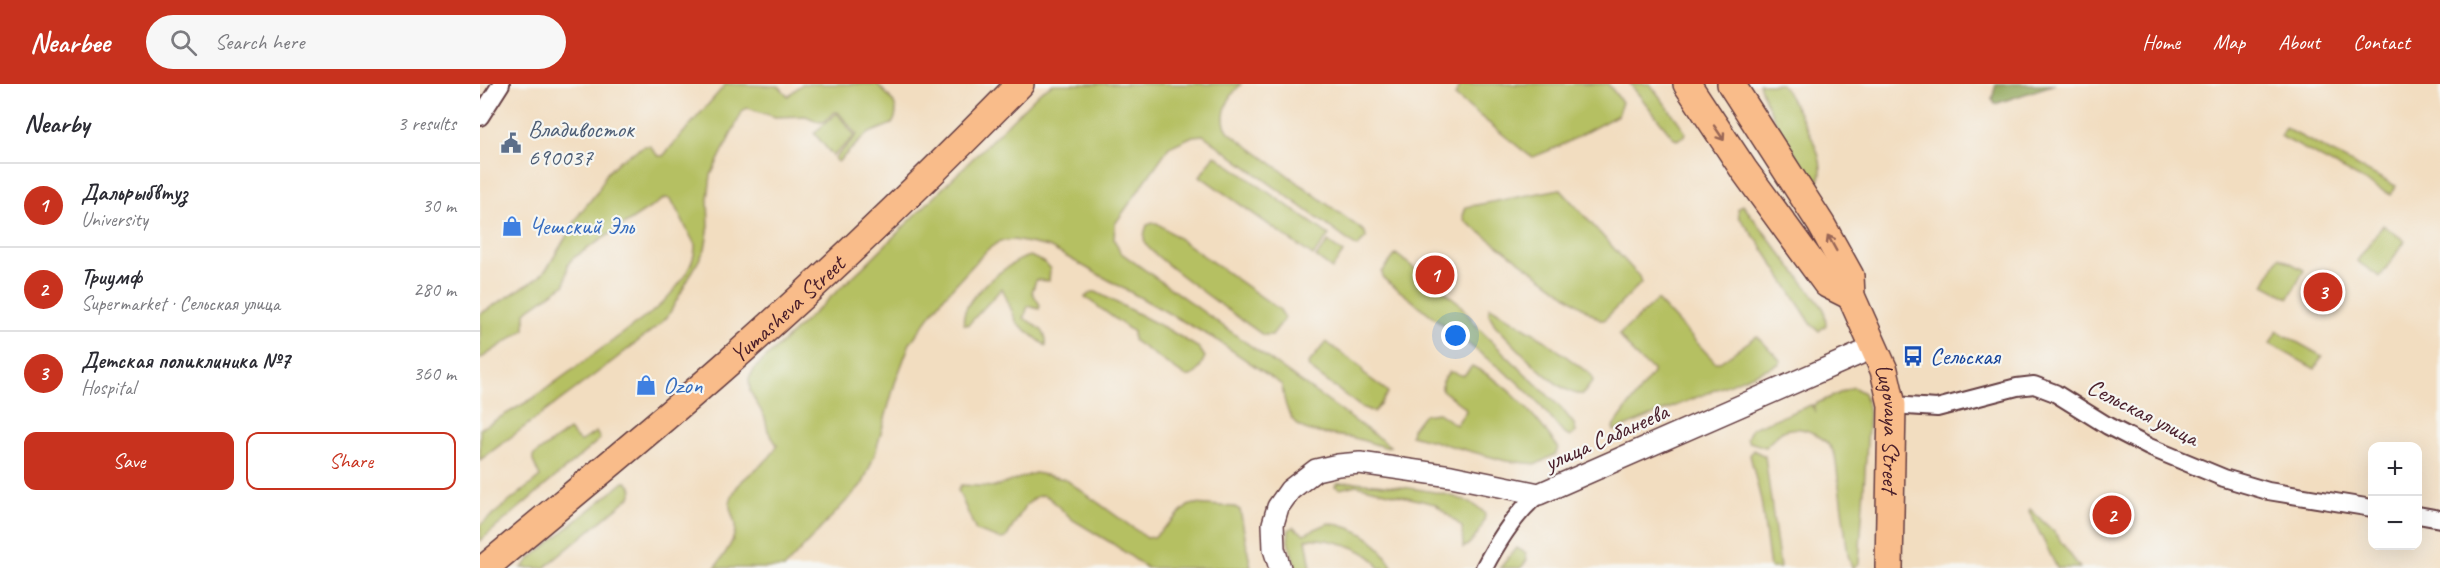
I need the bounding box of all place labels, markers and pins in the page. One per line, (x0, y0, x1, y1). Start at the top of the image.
place label: Владивосток 690037 (528, 114, 636, 172)
public building icon: Владивосток 690037 (499, 131, 523, 155)
place label: Чешский Эль (529, 211, 635, 241)
shop icon: Чешский Эль (500, 214, 524, 238)
pin: 1 (1416, 252, 1454, 297)
pin: 3 (2304, 270, 2342, 314)
place label: Сельская (1930, 341, 2002, 371)
bus stop icon: Сельская (1901, 344, 1925, 368)
place label: Ozon (663, 370, 703, 400)
shop icon: Ozon (634, 373, 658, 397)
pin: 2 (2092, 492, 2132, 538)

